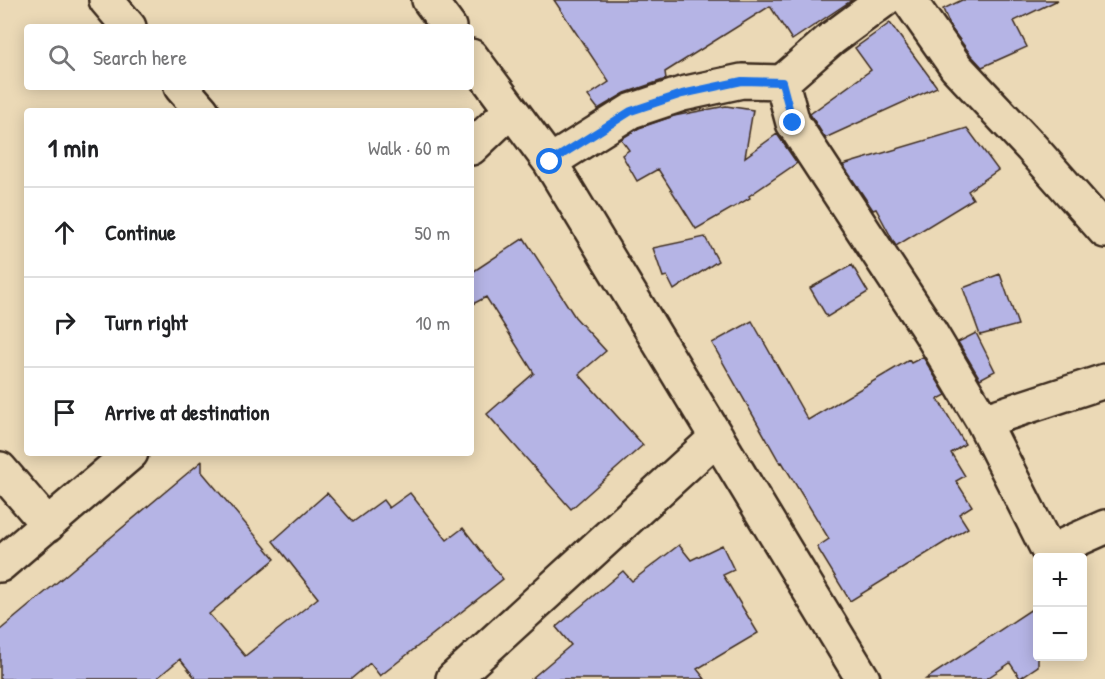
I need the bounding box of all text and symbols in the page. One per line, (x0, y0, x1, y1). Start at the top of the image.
search box (24, 24, 474, 90)
icon: search (45, 41, 78, 74)
text: Search here (93, 42, 187, 72)
route end (779, 109, 805, 135)
text: 1 min (48, 130, 99, 165)
text: Walk · 60 m (368, 134, 450, 161)
route start (536, 148, 562, 174)
icon: ahead (48, 216, 81, 249)
text: Continue (105, 217, 176, 247)
text: 50 m (414, 219, 450, 246)
icon: right (48, 306, 81, 339)
text: Turn right (105, 307, 188, 337)
text: 10 m (416, 309, 450, 336)
icon: arrive (48, 396, 81, 429)
text: Arrive at destination (105, 397, 270, 427)
map controls (1033, 553, 1087, 661)
button: + (1033, 553, 1087, 607)
button: − (1033, 607, 1087, 661)

